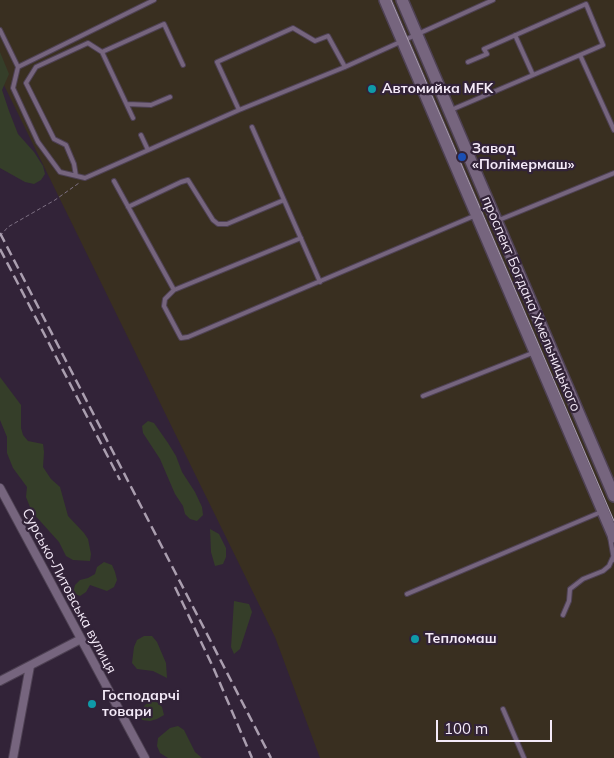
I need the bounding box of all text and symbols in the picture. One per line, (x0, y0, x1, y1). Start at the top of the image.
place label: Автомийка MFK (382, 81, 493, 97)
marker: Автомийка MFK (366, 83, 378, 95)
place label: Завод «Полімермаш» (472, 141, 575, 174)
marker: Завод «Полімермаш» (456, 151, 468, 163)
street label: проспект Богдана Хмельницького (478, 194, 584, 414)
street label: Сурсько-Литовська вулиця (18, 505, 120, 677)
place label: Тепломаш (425, 631, 497, 647)
marker: Тепломаш (409, 633, 421, 645)
place label: Господарчі товари (102, 688, 180, 720)
marker: Господарчі товари (86, 698, 98, 710)
scale bar (439, 710, 555, 742)
text: 100 m (444, 719, 488, 738)

